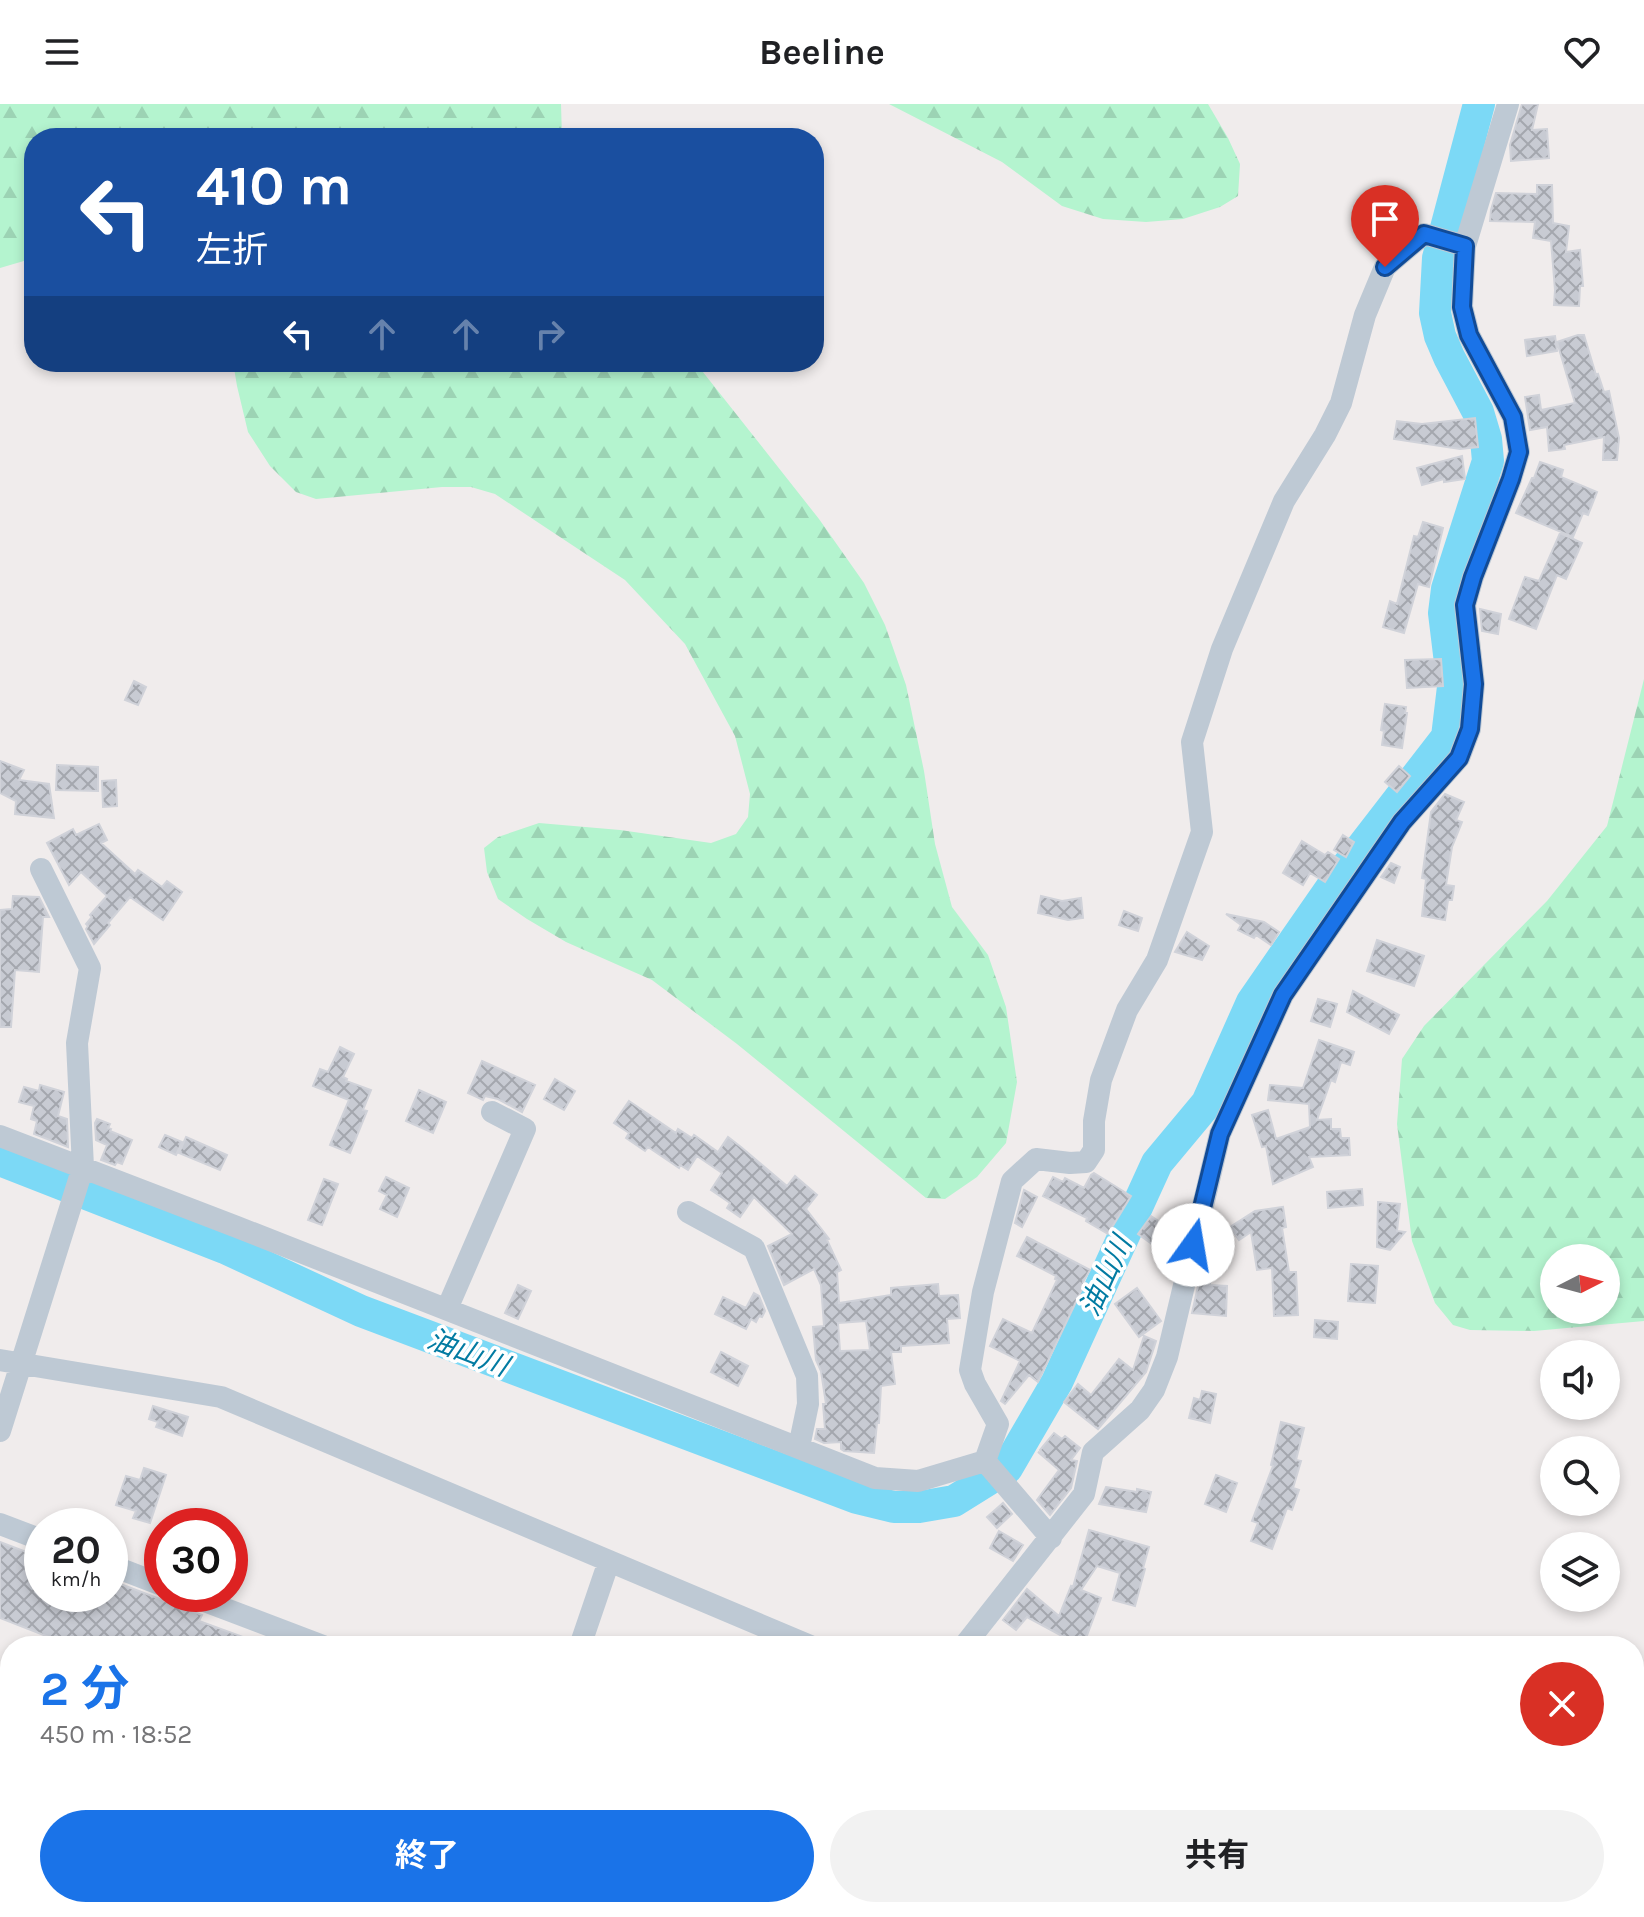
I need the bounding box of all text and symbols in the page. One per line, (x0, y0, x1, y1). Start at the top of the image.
icon: menu (40, 30, 84, 74)
icon: heart (1560, 30, 1604, 74)
text: Beeline (759, 31, 885, 73)
text: 410 m (196, 153, 352, 218)
icon: left (64, 160, 168, 264)
pin (1351, 185, 1419, 267)
icon: arrive (1363, 197, 1407, 241)
text: 左折 (196, 229, 268, 271)
icon: left (276, 312, 320, 356)
icon: ahead (360, 312, 404, 356)
icon: ahead (444, 312, 488, 356)
icon: right (528, 312, 572, 356)
position arrow (1151, 1203, 1235, 1287)
water label: 油山川 (1073, 1228, 1139, 1321)
north arrow (1540, 1244, 1620, 1324)
map controls (1540, 1244, 1620, 1612)
water label: 油山川 (423, 1322, 516, 1384)
button: sound (1540, 1340, 1620, 1420)
button: search (1540, 1436, 1620, 1516)
speed limit sign: 30 (144, 1508, 248, 1612)
text: 20 (51, 1526, 101, 1573)
button: layers (1540, 1532, 1620, 1612)
text: km/h (51, 1568, 101, 1591)
text: 2 分 (40, 1661, 129, 1717)
button: close (1520, 1662, 1604, 1746)
text: 450 m · 18:52 (40, 1719, 192, 1750)
button: 終了 (40, 1810, 814, 1902)
button: 共有 (830, 1810, 1604, 1902)

